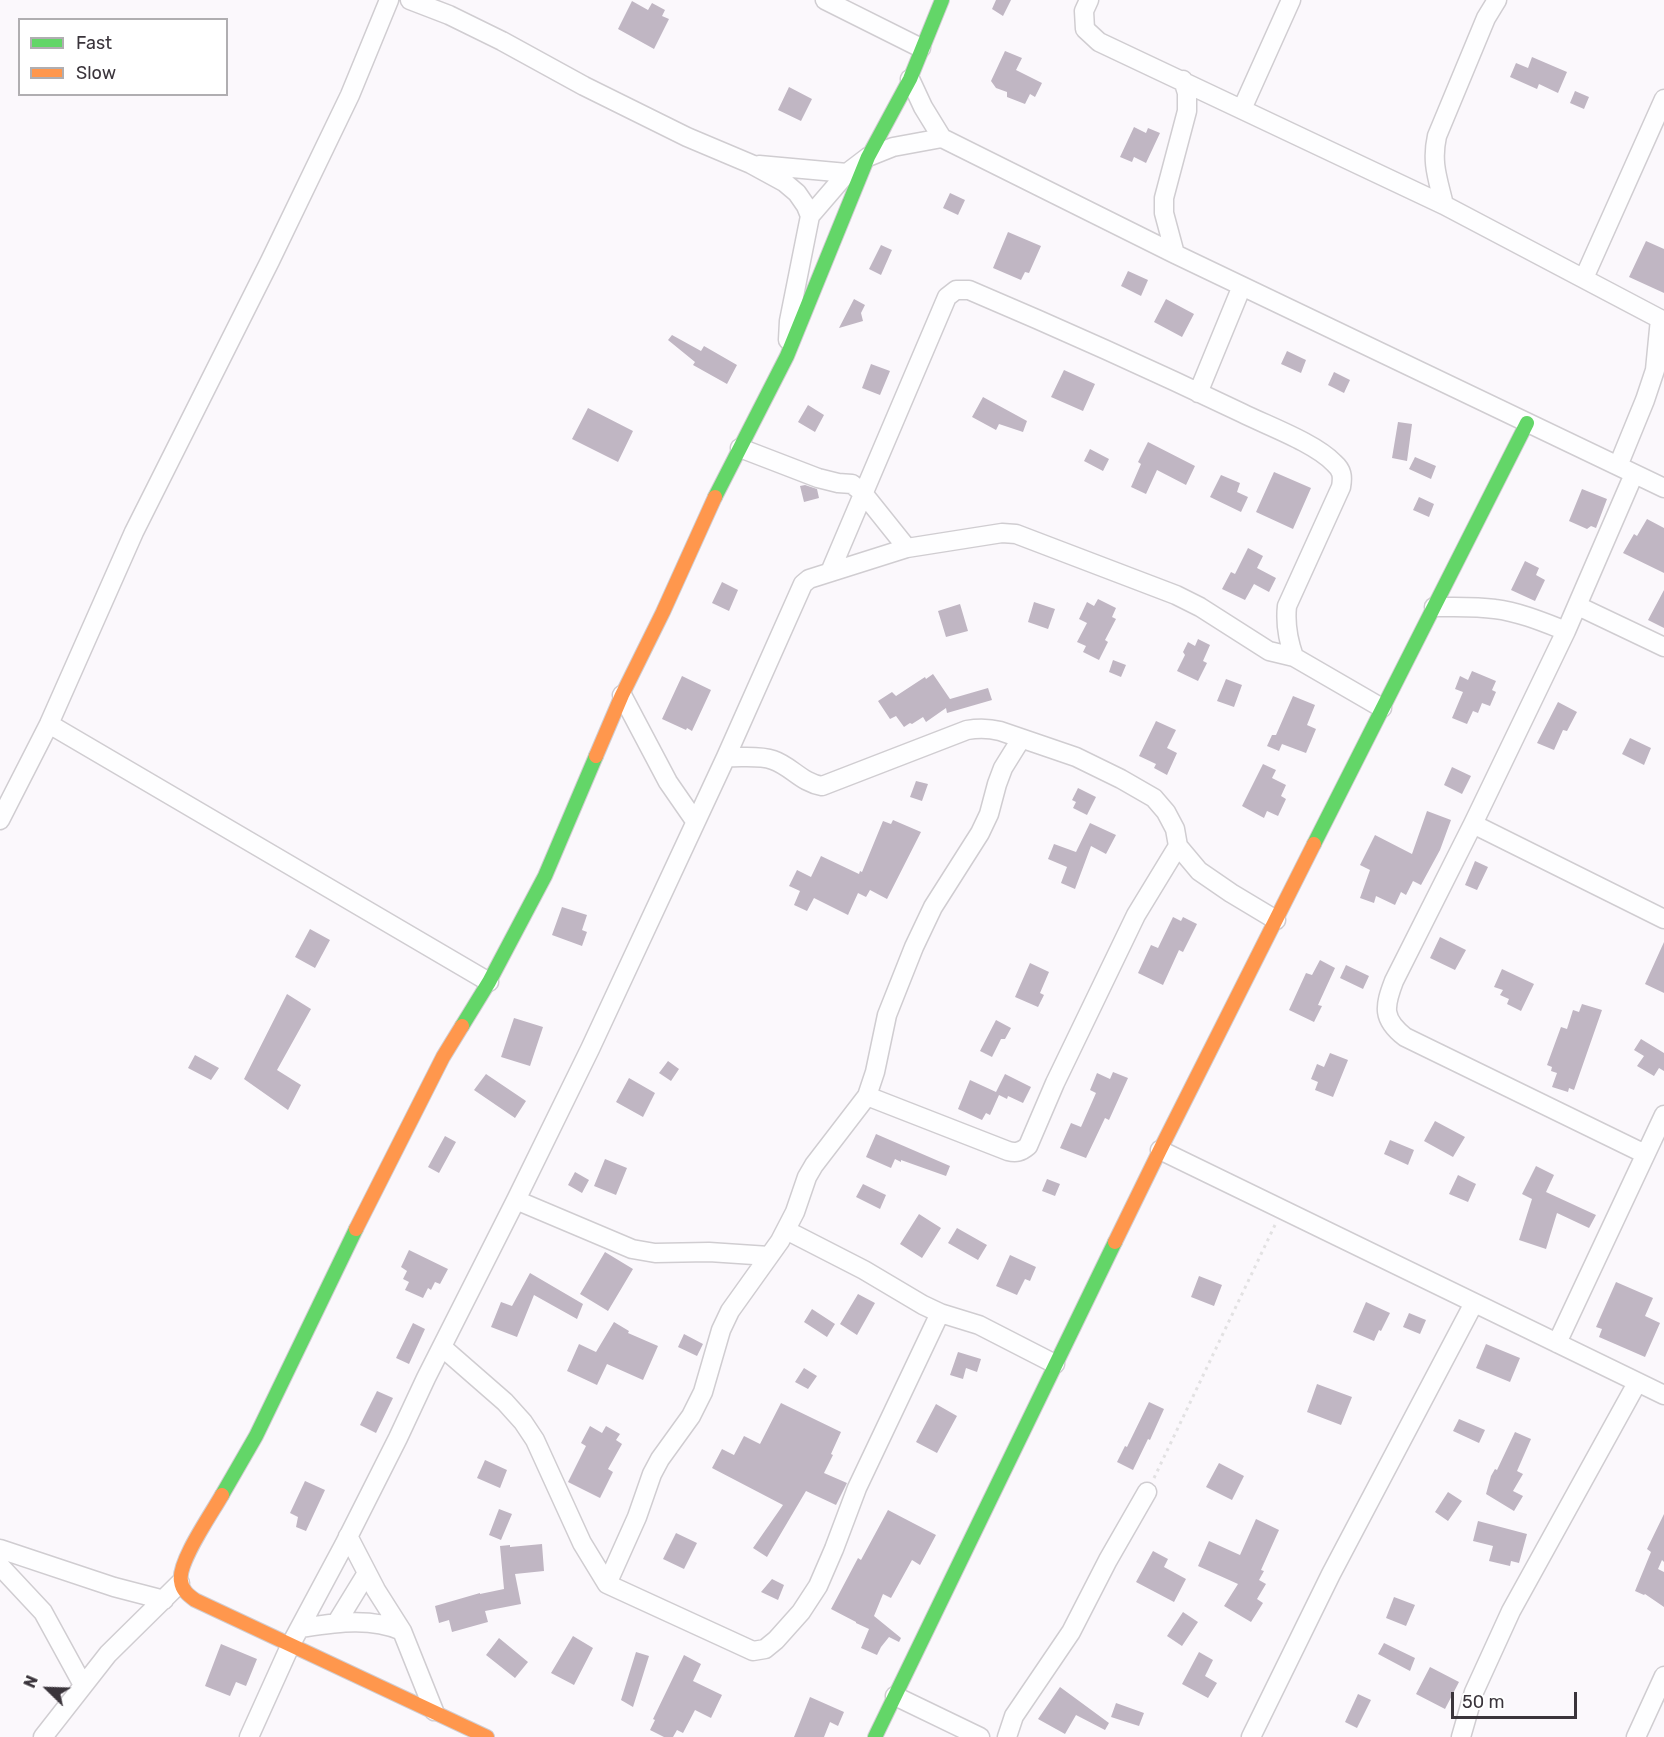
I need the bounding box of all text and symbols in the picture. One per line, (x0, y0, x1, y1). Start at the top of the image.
legend (18, 18, 228, 96)
text: Fast (76, 32, 112, 54)
text: Slow (76, 62, 116, 84)
north arrow (18, 1659, 78, 1719)
text: N (20, 1673, 42, 1691)
scale bar (1454, 1680, 1580, 1718)
text: 50 m (1462, 1691, 1505, 1713)

